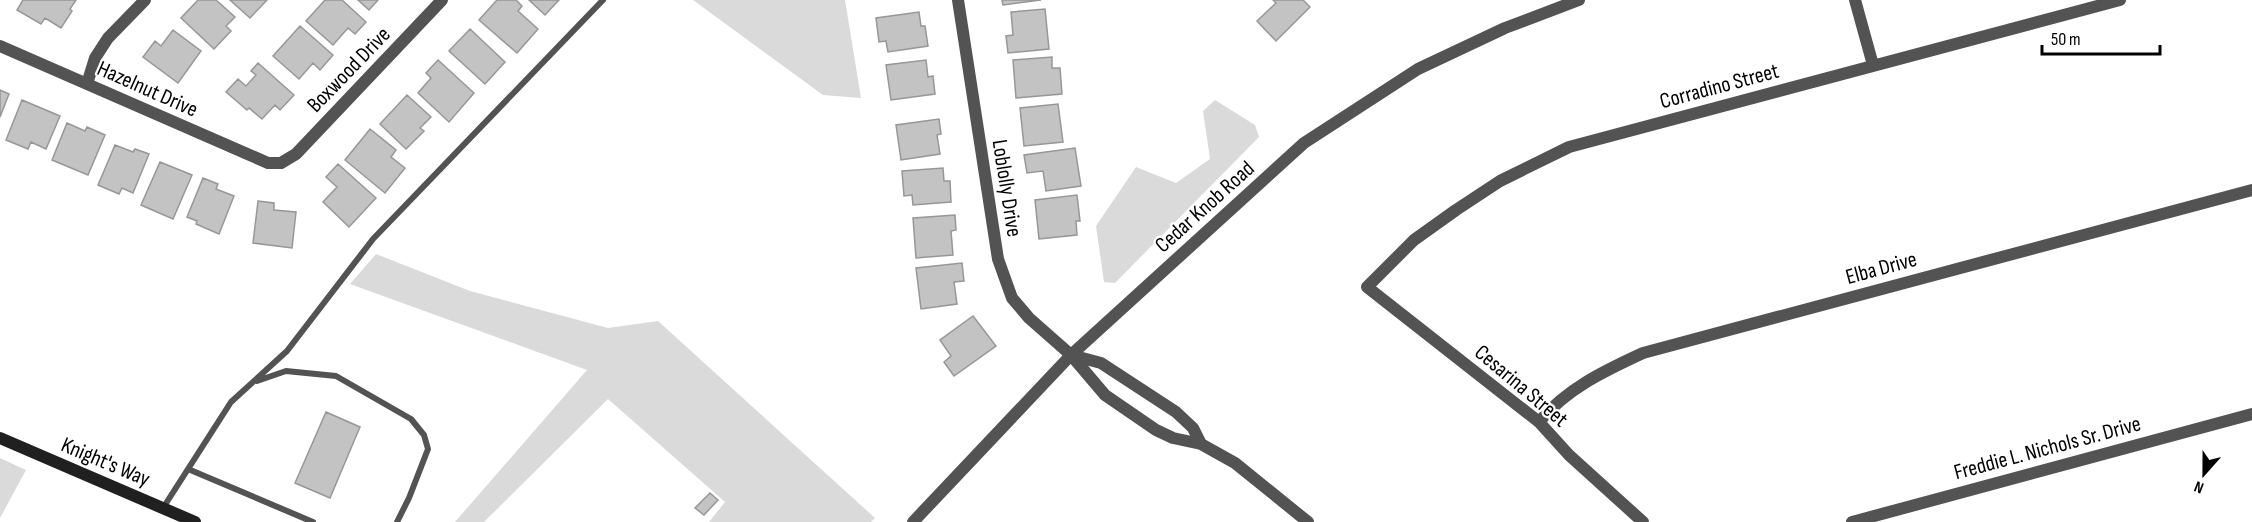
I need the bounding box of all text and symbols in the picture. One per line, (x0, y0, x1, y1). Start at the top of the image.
scale bar (2042, 18, 2160, 56)
street label: Boxwood Drive (302, 22, 397, 118)
text: 50 m (2051, 29, 2081, 50)
street label: Hazelnut Drive (93, 55, 202, 124)
street label: Corradino Street (1657, 58, 1782, 115)
street label: Loblolly Drive (986, 138, 1028, 239)
street label: Cedar Knob Road (1150, 155, 1260, 259)
street label: Elba Drive (1843, 246, 1920, 291)
street label: Cesarina Street (1469, 339, 1574, 433)
street label: Freddie L. Nichols Sr. Drive (1951, 411, 2144, 486)
street label: Knight's Way (57, 432, 154, 493)
north arrow (2174, 444, 2234, 504)
text: N (2192, 476, 2207, 497)

